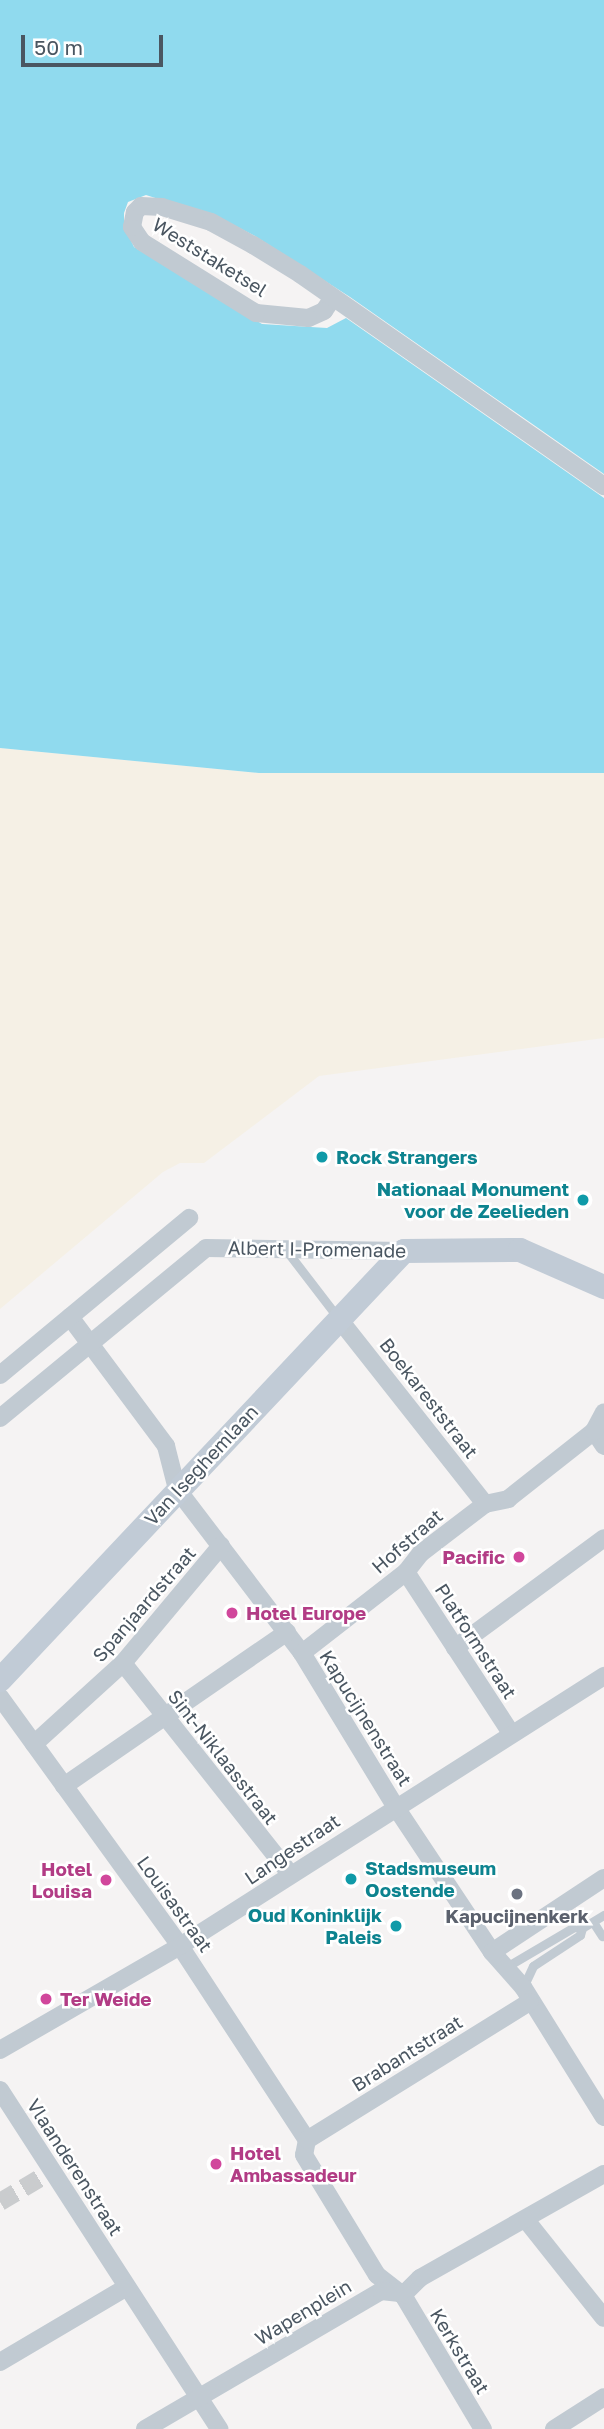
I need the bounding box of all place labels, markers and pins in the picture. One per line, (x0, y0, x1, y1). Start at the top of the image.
place label: Rock Strangers (336, 1146, 478, 1168)
marker: Rock Strangers (314, 1149, 330, 1165)
place label: Nationaal Monument voor de Zeelieden (377, 1178, 569, 1222)
marker: Nationaal Monument voor de Zeelieden (575, 1192, 591, 1208)
place label: Pacific (442, 1546, 505, 1568)
marker: Pacific (511, 1549, 527, 1565)
place label: Hotel Europe (246, 1602, 366, 1624)
marker: Hotel Europe (224, 1605, 240, 1621)
place label: Stadsmuseum Oostende (365, 1857, 496, 1901)
place label: Hotel Louisa (32, 1858, 92, 1902)
marker: Stadsmuseum Oostende (343, 1871, 359, 1887)
marker: Hotel Louisa (98, 1872, 114, 1888)
marker: Kapucijnenkerk (509, 1886, 525, 1902)
place label: Oud Koninklijk Paleis (248, 1904, 382, 1948)
place label: Kapucijnenkerk (445, 1905, 589, 1927)
marker: Oud Koninklijk Paleis (388, 1918, 404, 1934)
place label: Ter Weide (60, 1988, 152, 2010)
marker: Ter Weide (38, 1991, 54, 2007)
place label: Hotel Ambassadeur (230, 2142, 357, 2186)
marker: Hotel Ambassadeur (208, 2156, 224, 2172)

